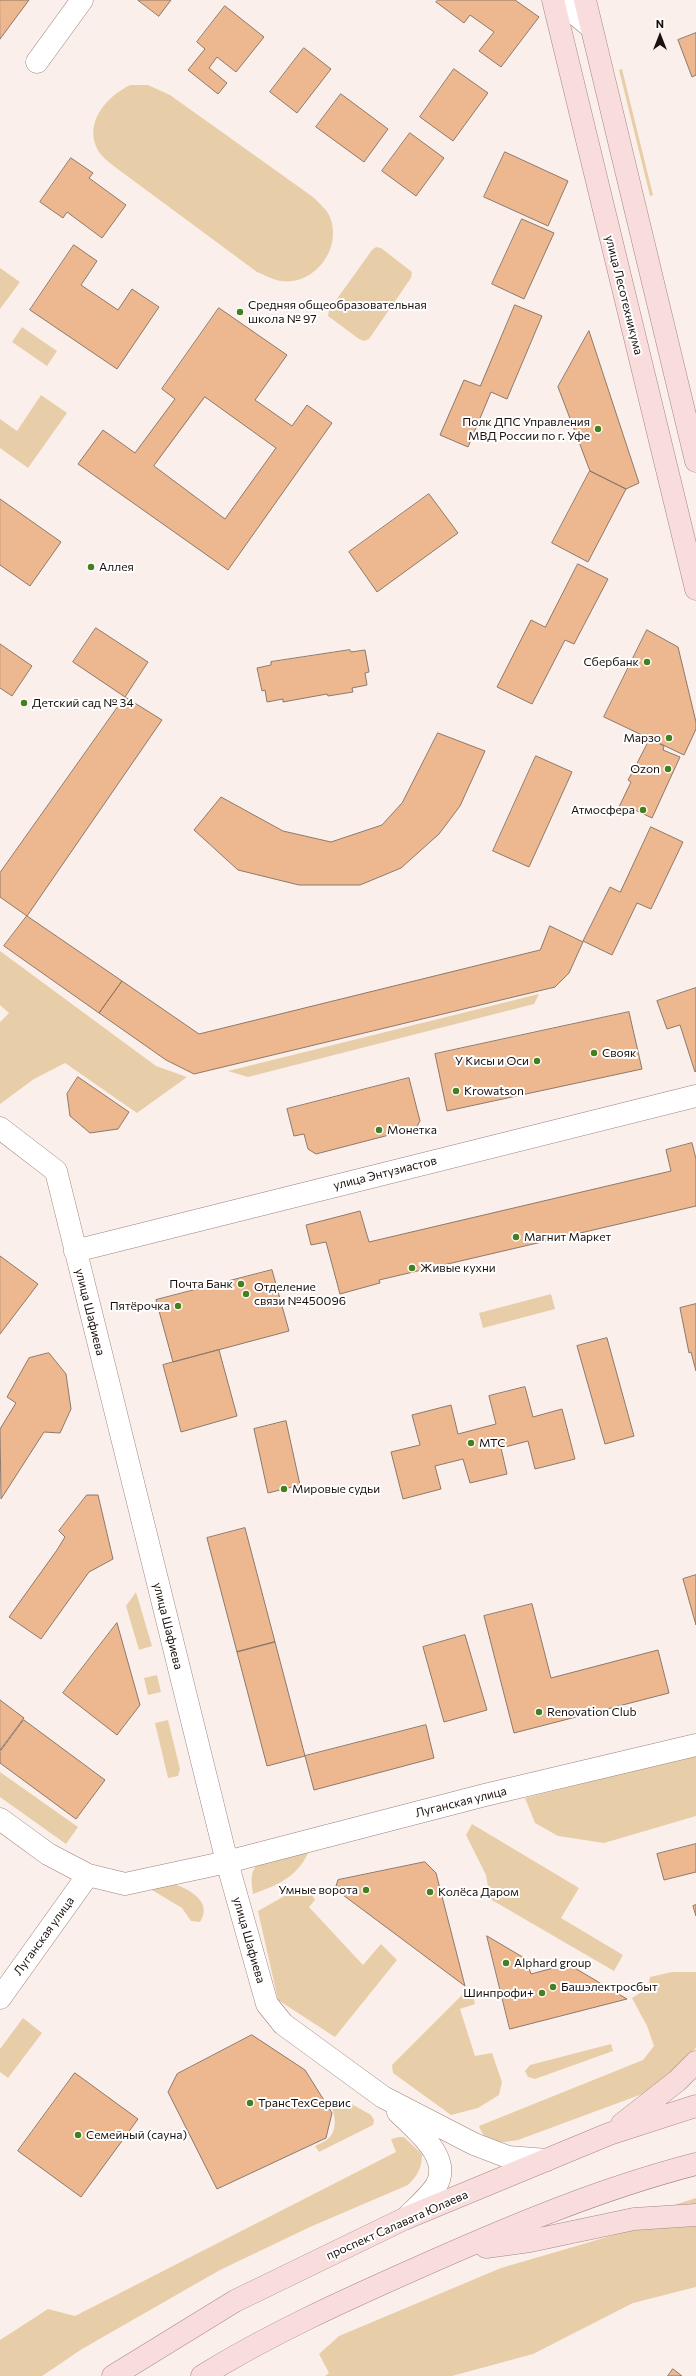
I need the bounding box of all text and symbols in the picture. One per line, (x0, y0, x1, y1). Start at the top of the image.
north arrow (640, 16, 680, 56)
text: N (656, 17, 664, 30)
street label: улица Лесотехникума (602, 234, 646, 356)
place label: Средняя общеобразовательная школа № 97 (248, 298, 427, 326)
marker: Средняя общеобразовательная школа № 97 (235, 307, 245, 317)
place label: Полк ДПС Управления МВД России по г. Уфе (462, 415, 590, 443)
marker: Полк ДПС Управления МВД России по г. Уфе (593, 424, 603, 434)
place label: Аллея (99, 560, 134, 574)
marker: Аллея (86, 562, 96, 572)
place label: Сбербанк (583, 655, 639, 669)
marker: Сбербанк (642, 657, 652, 667)
place label: Детский сад № 34 (32, 696, 134, 710)
marker: Детский сад № 34 (19, 698, 29, 708)
place label: Марзо (623, 731, 661, 745)
marker: Марзо (664, 733, 674, 743)
place label: Ozon (630, 762, 660, 776)
marker: Ozon (663, 764, 673, 774)
place label: Атмосфера (571, 803, 635, 817)
marker: Атмосфера (638, 805, 648, 815)
place label: Свояк (602, 1046, 636, 1060)
marker: Свояк (589, 1048, 599, 1058)
place label: У Кисы и Оси (455, 1054, 529, 1068)
marker: У Кисы и Оси (532, 1056, 542, 1066)
place label: Krowatson (464, 1084, 524, 1098)
marker: Krowatson (451, 1086, 461, 1096)
place label: Монетка (387, 1123, 437, 1137)
marker: Монетка (374, 1125, 384, 1135)
street label: улица Энтузиастов (332, 1153, 438, 1193)
place label: Магнит Маркет (524, 1230, 611, 1244)
marker: Магнит Маркет (511, 1232, 521, 1242)
place label: Живые кухни (420, 1261, 496, 1275)
marker: Живые кухни (407, 1263, 417, 1273)
street label: улица Шафиева (72, 1267, 108, 1357)
place label: Почта Банк (169, 1277, 233, 1291)
marker: Почта Банк (236, 1279, 246, 1289)
place label: Отделение связи №450096 (254, 1280, 346, 1308)
marker: Отделение связи №450096 (241, 1289, 251, 1299)
place label: Пятёрочка (110, 1299, 170, 1313)
marker: Пятёрочка (173, 1301, 183, 1311)
place label: МТС (479, 1436, 506, 1450)
marker: МТС (466, 1438, 476, 1448)
place label: Мировые судьи (292, 1482, 380, 1496)
marker: Мировые судьи (279, 1484, 289, 1494)
street label: улица Шафиева (150, 1581, 186, 1671)
place label: Renovation Club (547, 1705, 637, 1719)
marker: Renovation Club (534, 1707, 544, 1717)
street label: Луганская улица (414, 1784, 508, 1820)
place label: Умные ворота (278, 1883, 358, 1897)
marker: Умные ворота (361, 1885, 371, 1895)
place label: Колёса Даром (438, 1885, 519, 1899)
marker: Колёса Даром (425, 1887, 435, 1897)
street label: Луганская улица (11, 1894, 77, 1978)
street label: улица Шафиева (230, 1895, 268, 1985)
place label: Alphard group (514, 1956, 591, 1970)
marker: Alphard group (501, 1958, 511, 1968)
place label: Башэлектросбыт (561, 1980, 658, 1994)
marker: Башэлектросбыт (548, 1982, 558, 1992)
place label: Шинпрофи+ (463, 1986, 534, 2000)
marker: Шинпрофи+ (537, 1988, 547, 1998)
place label: ТрансТехСервис (258, 2096, 351, 2110)
marker: ТрансТехСервис (245, 2098, 255, 2108)
place label: Семейный (сауна) (86, 2128, 187, 2142)
marker: Семейный (сауна) (73, 2130, 83, 2140)
street label: проспект Салавата Юлаева (324, 2187, 470, 2263)

